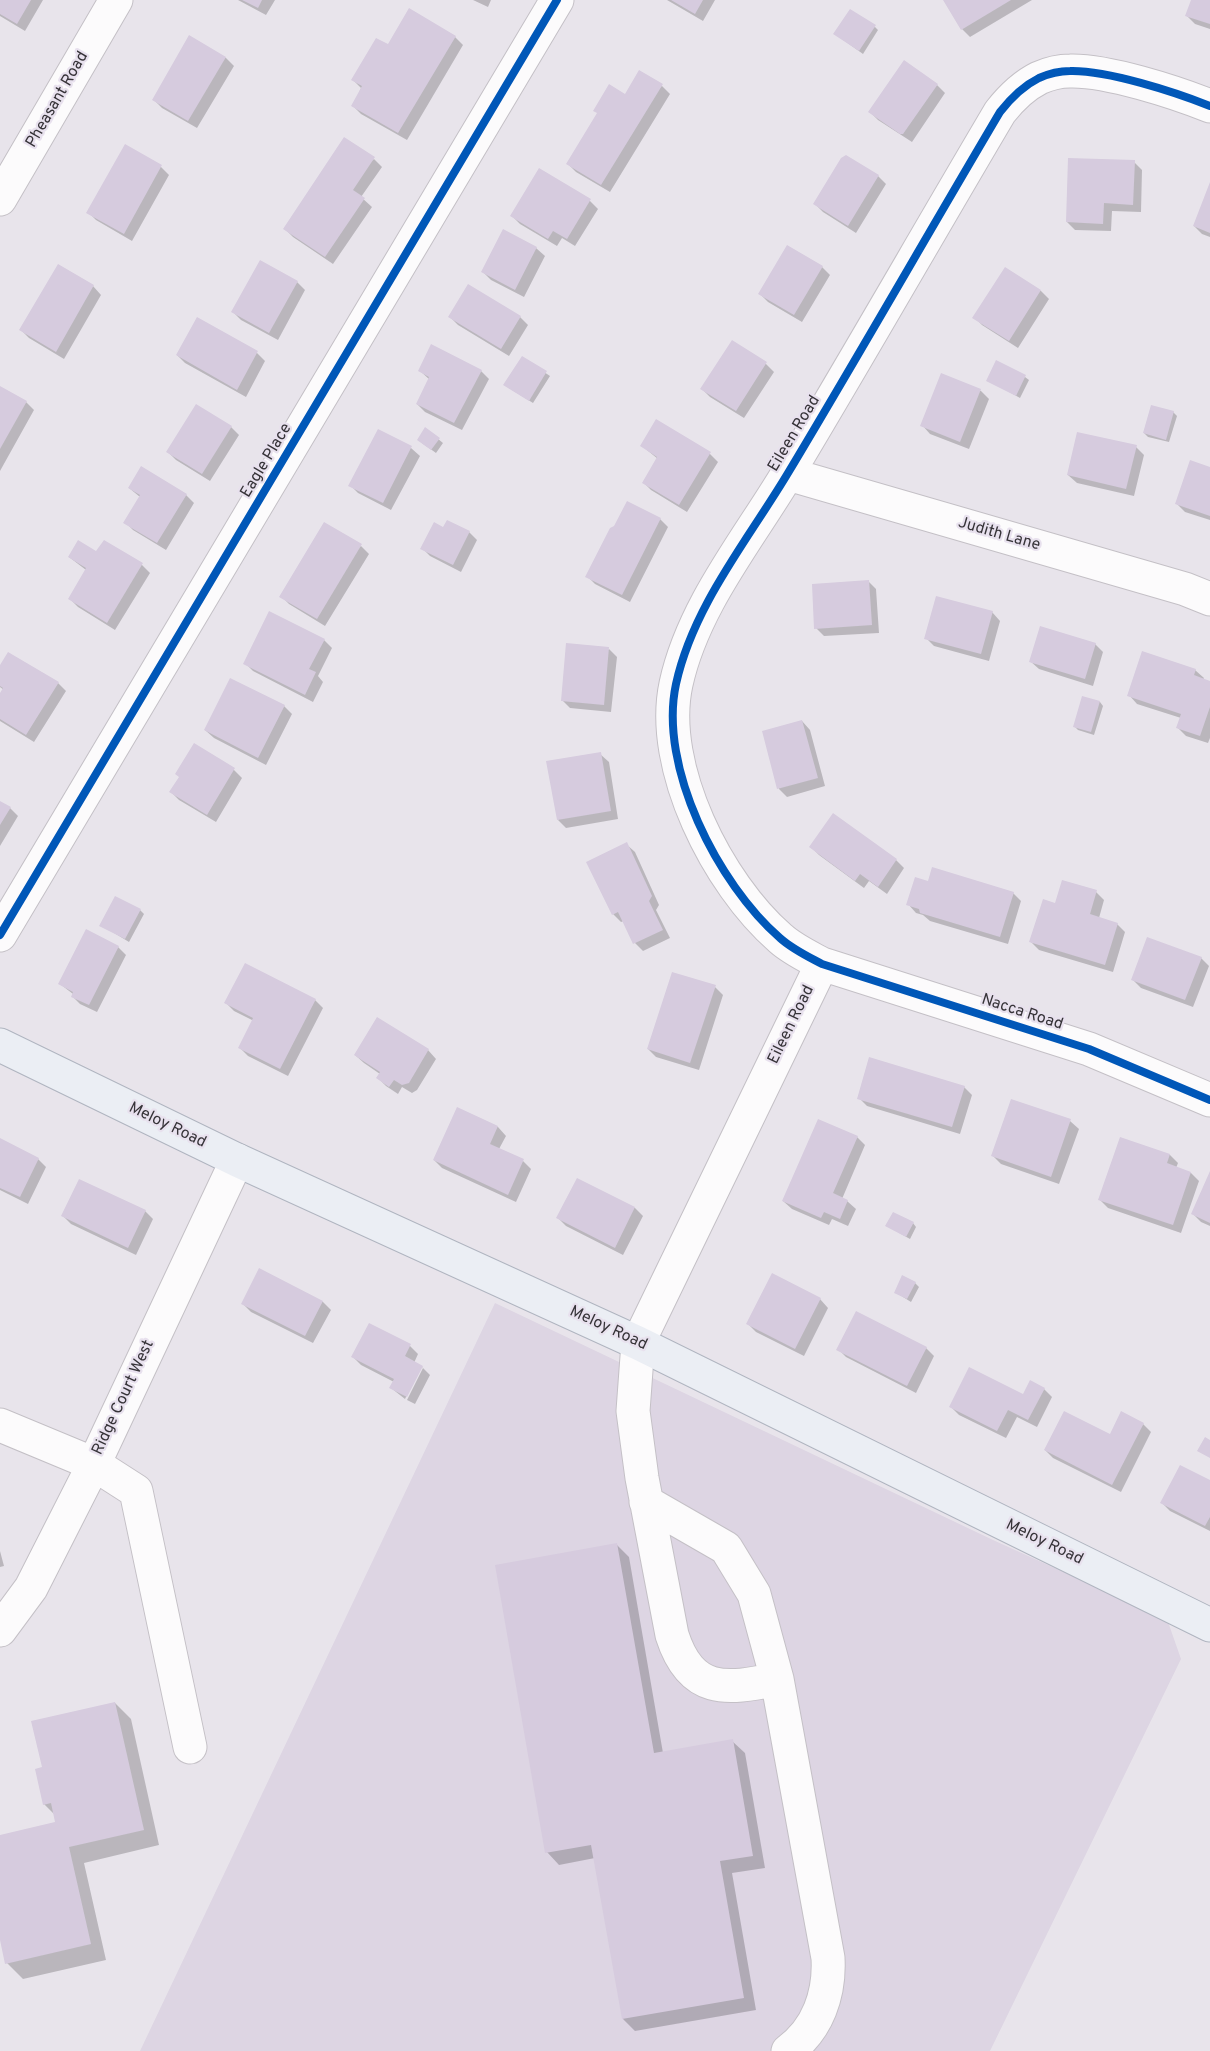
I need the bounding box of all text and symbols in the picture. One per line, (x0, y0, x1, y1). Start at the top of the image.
street label: Pheasant Road (23, 48, 93, 152)
street label: Eileen Road (765, 392, 825, 476)
street label: Eagle Place (237, 420, 297, 502)
street label: Judith Lane (956, 514, 1042, 556)
street label: Eileen Road (765, 982, 819, 1068)
street label: Nacca Road (979, 991, 1065, 1035)
street label: Meloy Road (125, 1099, 209, 1153)
street label: Meloy Road (566, 1303, 650, 1355)
street label: Ridge Court West (89, 1337, 159, 1459)
street label: Meloy Road (1002, 1516, 1086, 1570)

